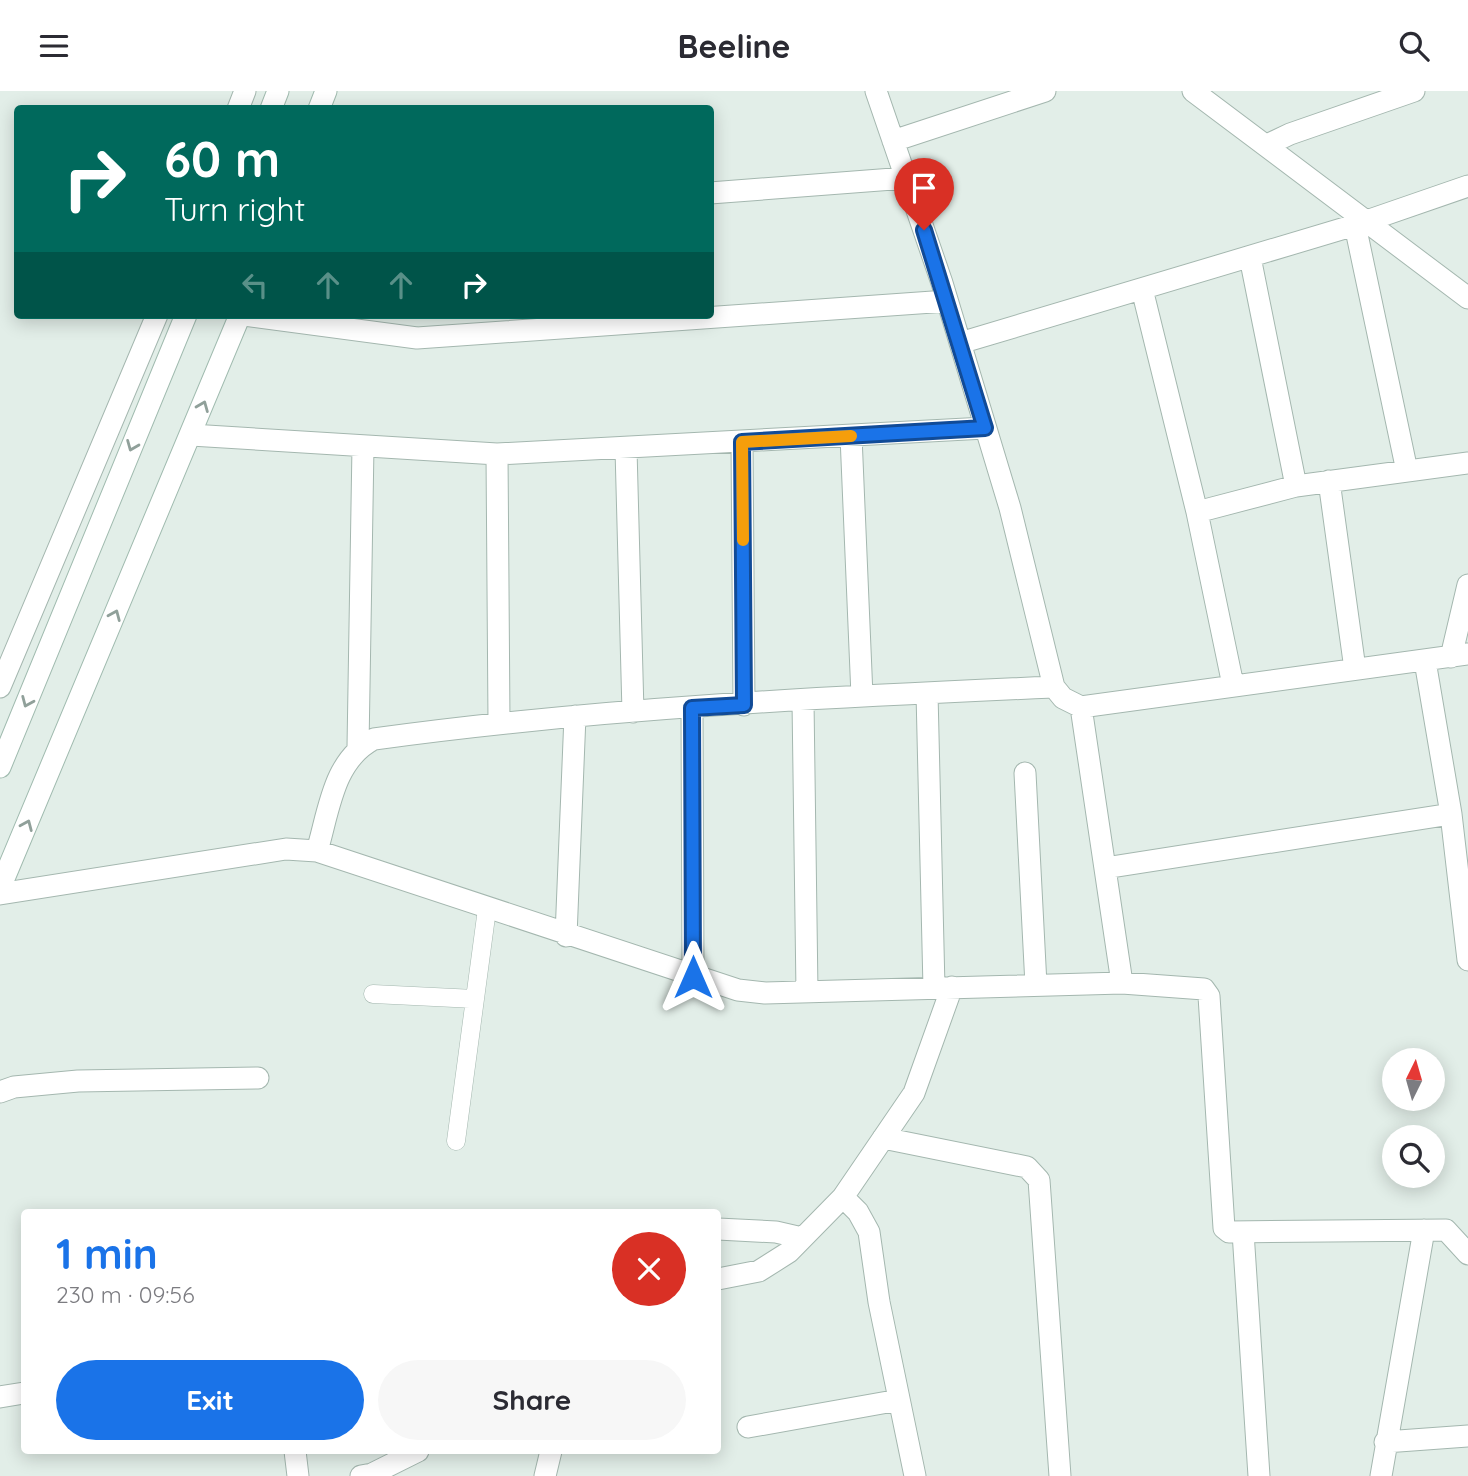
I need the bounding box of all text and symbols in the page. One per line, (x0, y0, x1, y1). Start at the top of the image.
text: Beeline (678, 26, 790, 66)
icon: menu (35, 27, 73, 65)
icon: search (1395, 27, 1433, 65)
text: 60 m (164, 128, 280, 189)
icon: right (49, 133, 140, 224)
pin (894, 158, 954, 230)
icon: arrive (905, 169, 943, 207)
text: Turn right (164, 189, 305, 229)
icon: left (236, 266, 274, 304)
icon: ahead (309, 266, 347, 304)
icon: ahead (382, 266, 420, 304)
icon: right (455, 266, 493, 304)
one-way arrow (195, 400, 209, 412)
one-way arrow (126, 439, 140, 451)
one-way arrow (107, 610, 121, 623)
one-way arrow (21, 695, 35, 707)
one-way arrow (18, 820, 32, 832)
position arrow (656, 940, 730, 1014)
north arrow (1382, 1048, 1446, 1111)
map controls (1382, 1048, 1445, 1188)
button: search (1382, 1125, 1445, 1188)
text: 1 min (56, 1227, 158, 1280)
button: close (612, 1232, 686, 1306)
text: 230 m · 09:56 (56, 1280, 195, 1309)
button: Exit (56, 1360, 364, 1440)
button: Share (378, 1360, 686, 1440)

